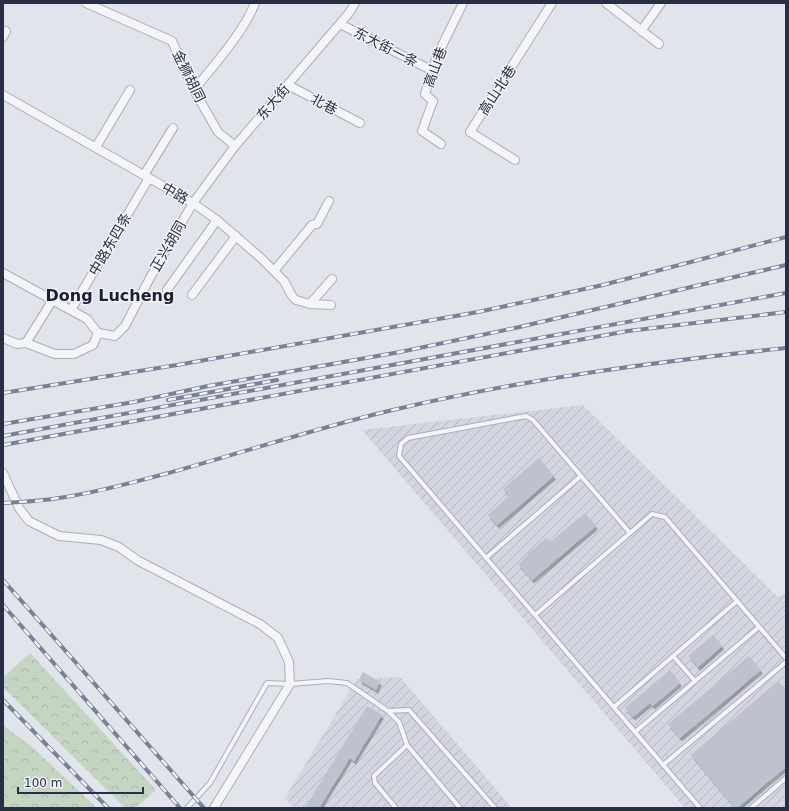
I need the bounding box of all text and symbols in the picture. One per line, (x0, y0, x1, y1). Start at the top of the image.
street label: 东大街一条 (351, 24, 421, 70)
street label: 高山巷 (420, 45, 450, 89)
street label: 金狮胡同 (170, 47, 208, 105)
street label: 高山北巷 (475, 62, 519, 118)
street label: 东大街 (253, 81, 293, 123)
street label: 北巷 (308, 90, 340, 118)
street label: 中路 (159, 179, 191, 207)
street label: 中路东四条 (86, 210, 134, 278)
street label: 正兴胡同 (147, 218, 189, 274)
district label: Dong Lucheng (46, 286, 174, 305)
scale bar (18, 769, 143, 795)
text: 100 m (24, 776, 62, 790)

